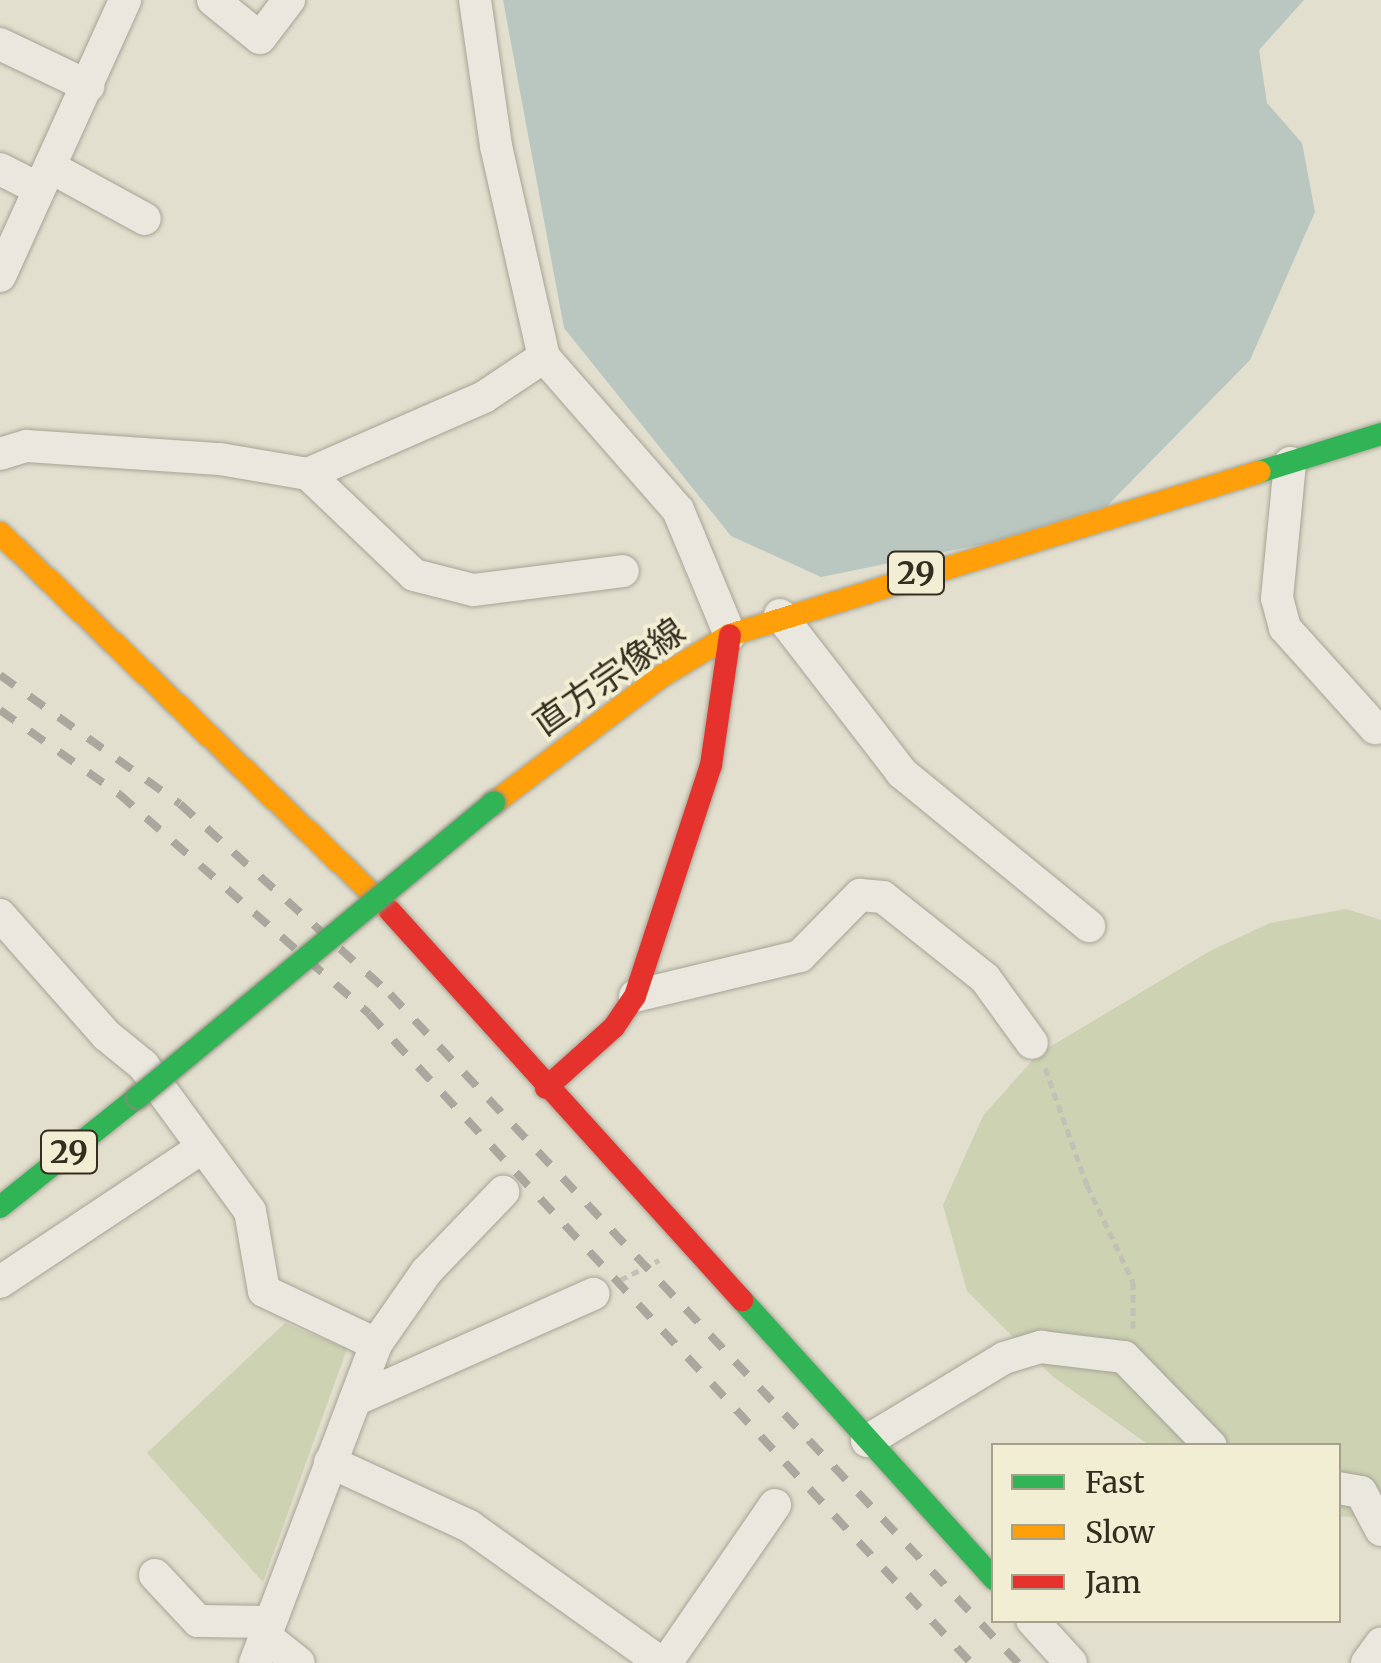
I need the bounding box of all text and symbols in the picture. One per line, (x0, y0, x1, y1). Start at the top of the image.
road number: 29 (886, 546, 946, 600)
street label: 直方宗像線 (525, 610, 693, 744)
road number: 29 (39, 1125, 99, 1179)
legend (991, 1443, 1341, 1623)
text: Fast (1085, 1463, 1145, 1501)
text: Slow (1085, 1513, 1155, 1551)
text: Jam (1085, 1563, 1141, 1601)

